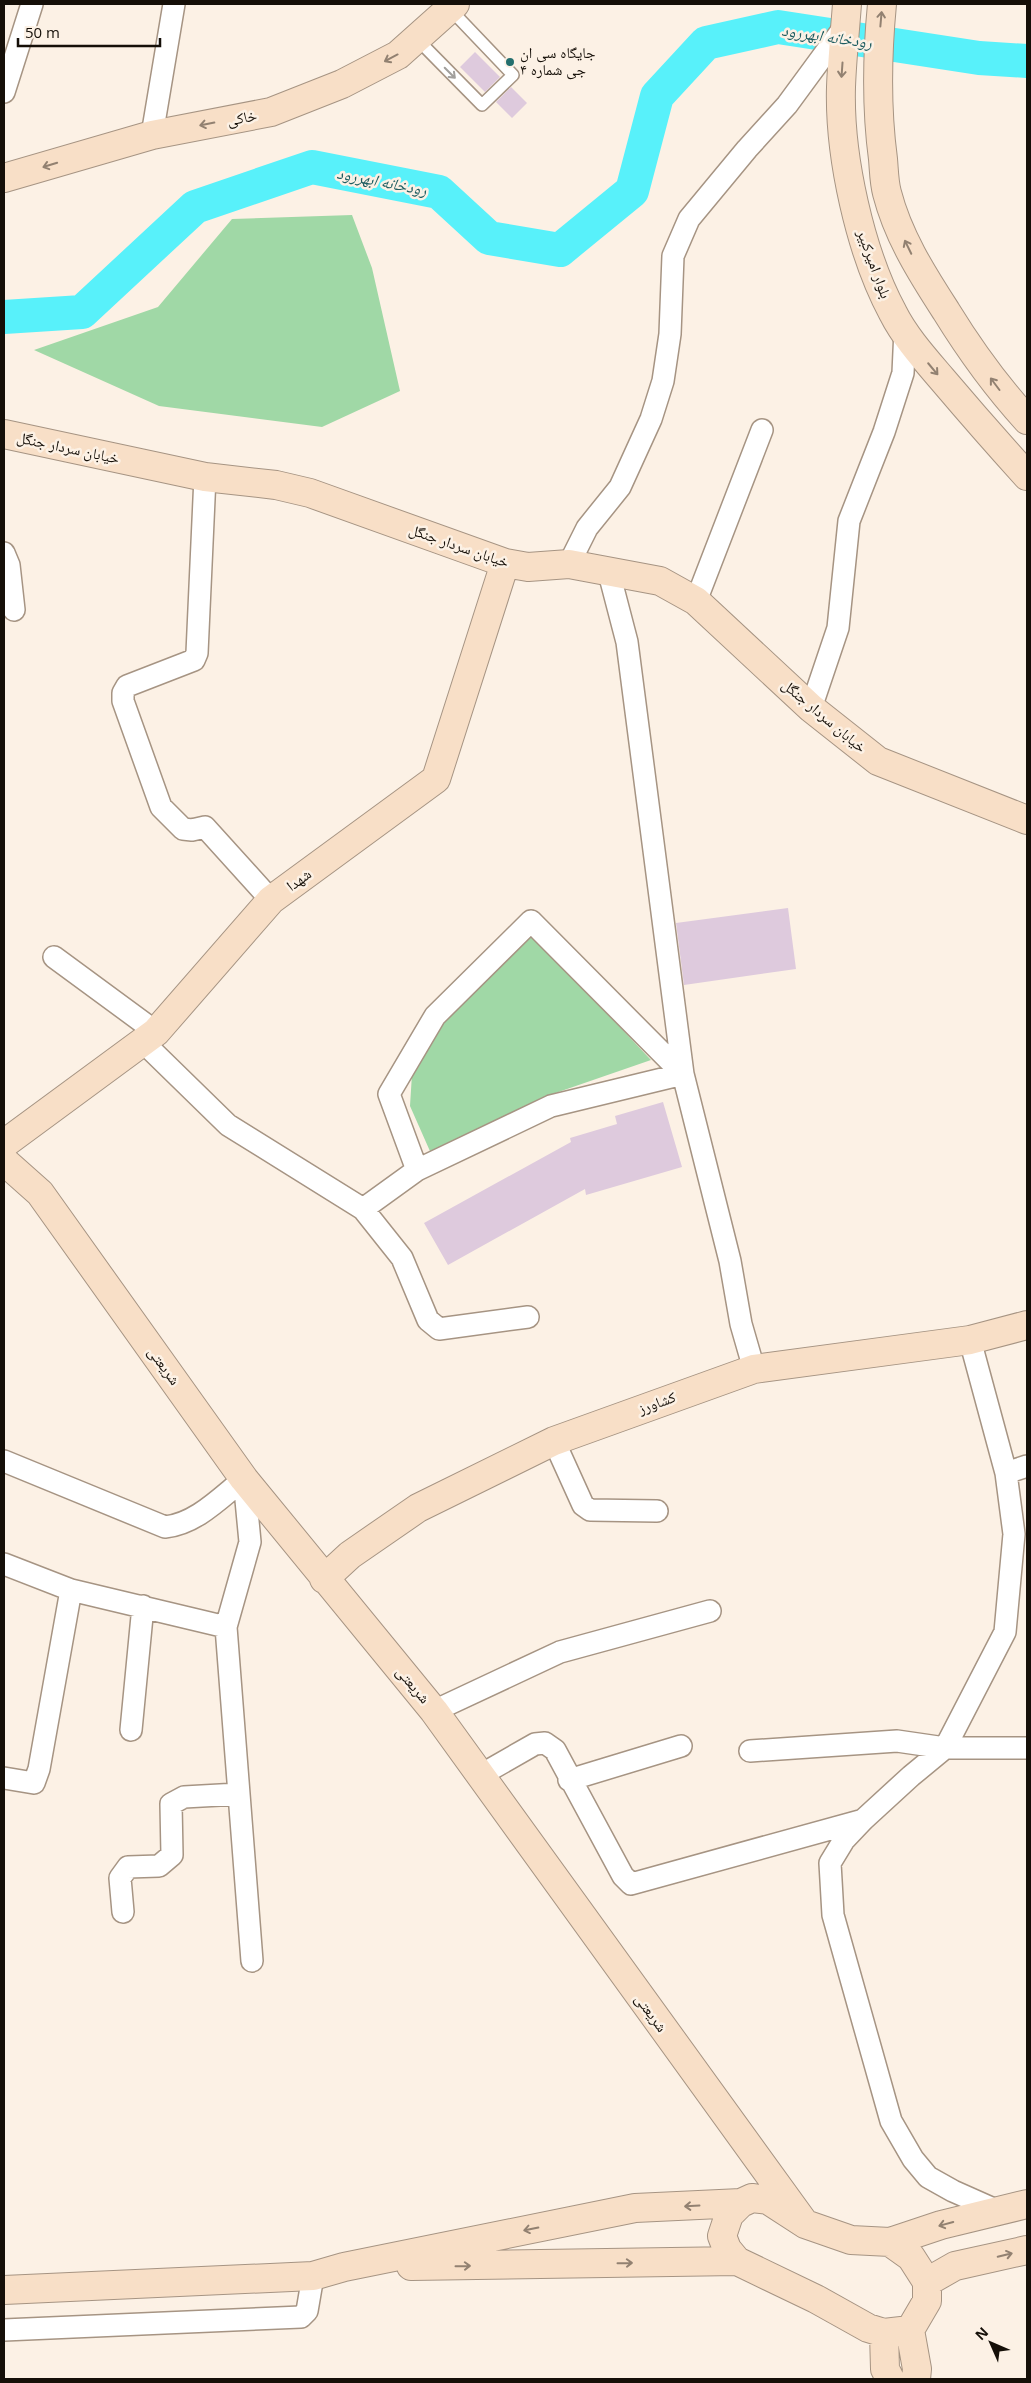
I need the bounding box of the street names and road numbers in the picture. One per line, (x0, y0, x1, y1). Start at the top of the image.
street label: خاکی (225, 104, 259, 131)
street label: بلوار امیرکبیر (853, 225, 897, 301)
street label: خیابان سردار جنگل (15, 426, 122, 469)
street label: خیابان سردار جنگل (406, 519, 512, 573)
street label: خیابان سردار جنگل (778, 674, 871, 758)
street label: شهدا (282, 863, 315, 895)
street label: شریعتی (143, 1342, 186, 1389)
street label: کشاورز (634, 1386, 678, 1418)
street label: شریعتی (392, 1661, 435, 1708)
street label: شریعتی (630, 1989, 673, 2036)

